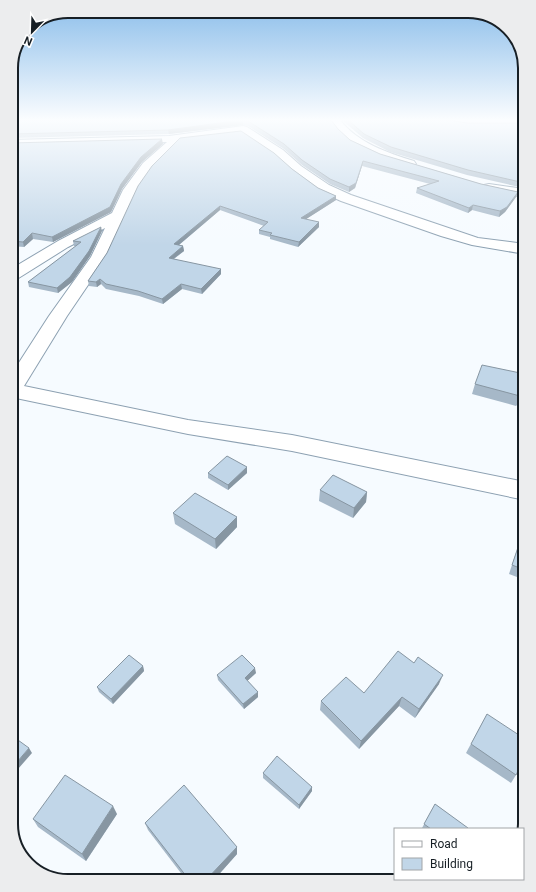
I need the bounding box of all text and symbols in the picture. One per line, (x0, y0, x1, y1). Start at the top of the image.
north arrow (12, 12, 52, 52)
text: N (22, 33, 34, 48)
legend (394, 828, 524, 880)
text: Road (430, 837, 458, 851)
text: Building (430, 857, 473, 871)

